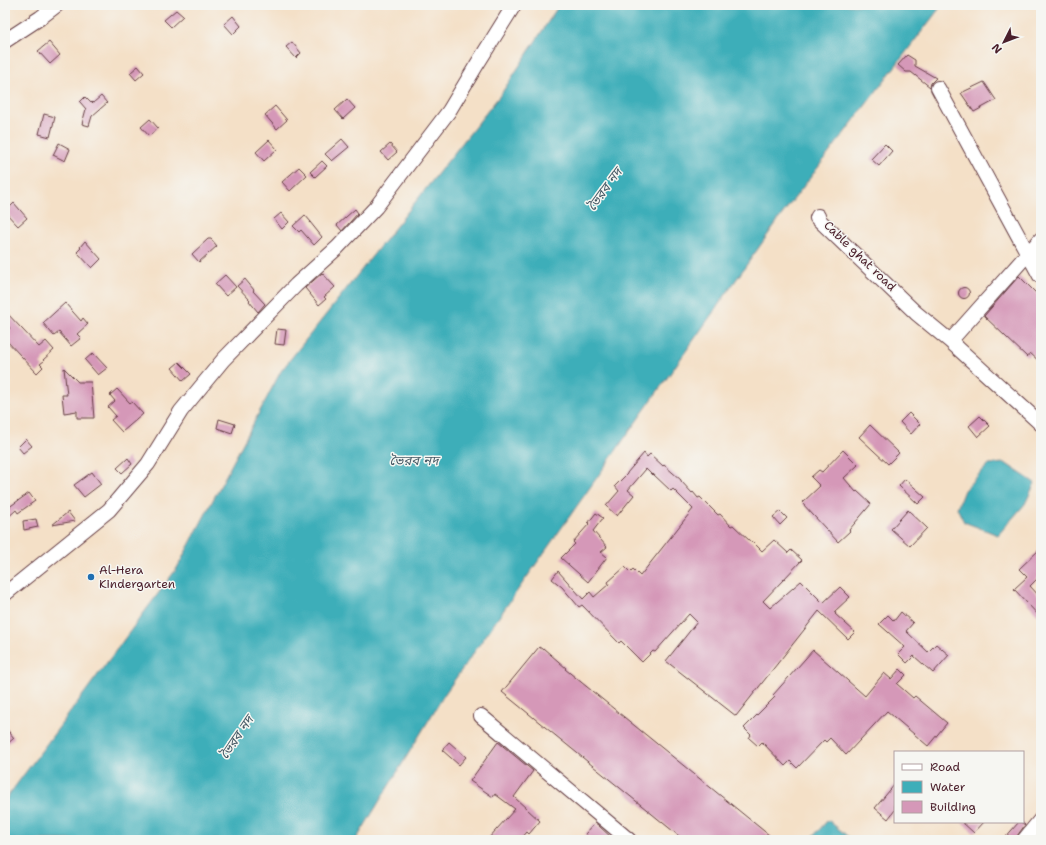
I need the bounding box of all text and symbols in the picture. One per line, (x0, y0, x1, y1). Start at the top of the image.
north arrow (984, 22, 1024, 62)
text: N (988, 40, 1005, 57)
water label: ভৈরব নদ (583, 162, 627, 214)
street label: Cable ghat road (820, 217, 900, 295)
water label: ভৈরব নদ (390, 452, 441, 469)
place label: Al-Hera Kindergarten (99, 562, 175, 592)
marker: Al-Hera Kindergarten (86, 572, 96, 582)
water label: ভৈরব নদ (216, 710, 259, 762)
legend (894, 751, 1024, 823)
text: Road (930, 759, 961, 775)
text: Water (930, 779, 966, 795)
text: Building (930, 799, 976, 815)

